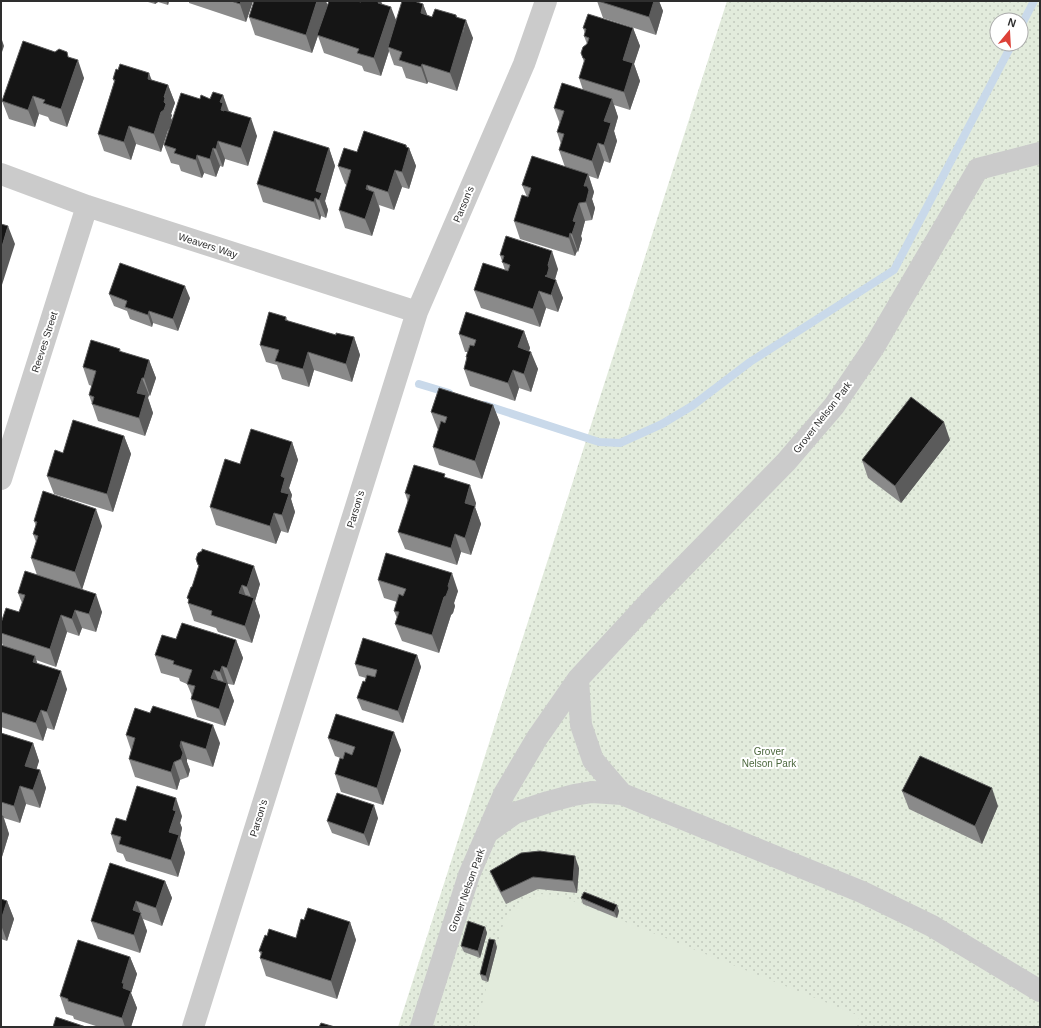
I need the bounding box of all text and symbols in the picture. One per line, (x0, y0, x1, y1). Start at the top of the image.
north arrow (989, 12, 1029, 52)
text: N (1006, 16, 1018, 29)
street label: Parson's (451, 184, 476, 224)
street label: Weavers Way (177, 231, 239, 260)
street label: Reeves Street (29, 310, 60, 374)
street label: Grover Nelson Park (791, 379, 854, 455)
street label: Parson's (345, 489, 366, 529)
park label: Grover Nelson Park (742, 746, 797, 769)
street label: Parson's (248, 798, 269, 838)
street label: Grover Nelson Park (446, 846, 487, 933)

